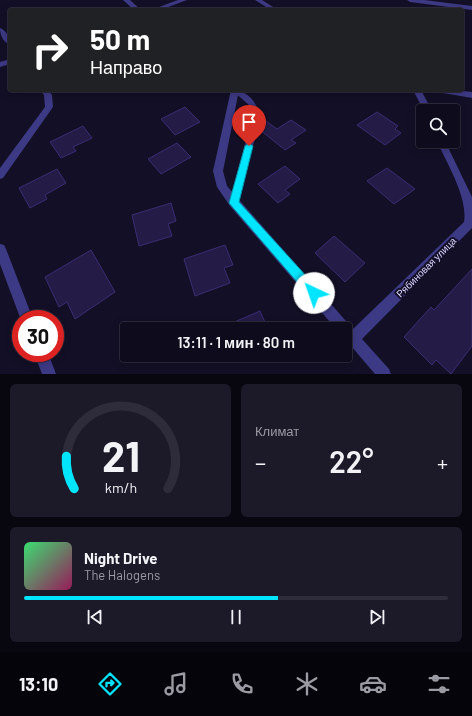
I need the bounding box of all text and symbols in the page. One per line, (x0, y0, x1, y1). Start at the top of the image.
text: 50 m (90, 22, 150, 56)
icon: right (24, 24, 76, 76)
text: Направо (90, 56, 162, 78)
map controls (416, 104, 460, 148)
button: search (416, 104, 460, 148)
pin (232, 105, 266, 146)
icon: arrive (238, 111, 260, 133)
street label: Рябиновая улица (394, 234, 459, 299)
position arrow (293, 272, 335, 314)
speed limit sign: 30 (12, 310, 64, 362)
text: 13:11 · 1 мин · 80 m (177, 333, 295, 351)
text: Климат (255, 423, 299, 439)
text: 21 (102, 429, 139, 479)
text: 22° (329, 443, 374, 479)
text: − (255, 449, 266, 475)
text: + (437, 449, 448, 475)
text: km/h (104, 478, 137, 495)
text: Night Drive (84, 549, 157, 567)
text: The Halogens (84, 567, 160, 583)
icon: previous (84, 606, 106, 628)
icon: pause (225, 606, 247, 628)
icon: next (366, 606, 388, 628)
icon: directions (96, 670, 124, 698)
icon: music (162, 670, 190, 698)
icon: phone (228, 670, 256, 698)
icon: climate (293, 670, 321, 698)
icon: car (359, 670, 387, 698)
icon: filters (425, 670, 453, 698)
text: 13:10 (19, 673, 58, 695)

